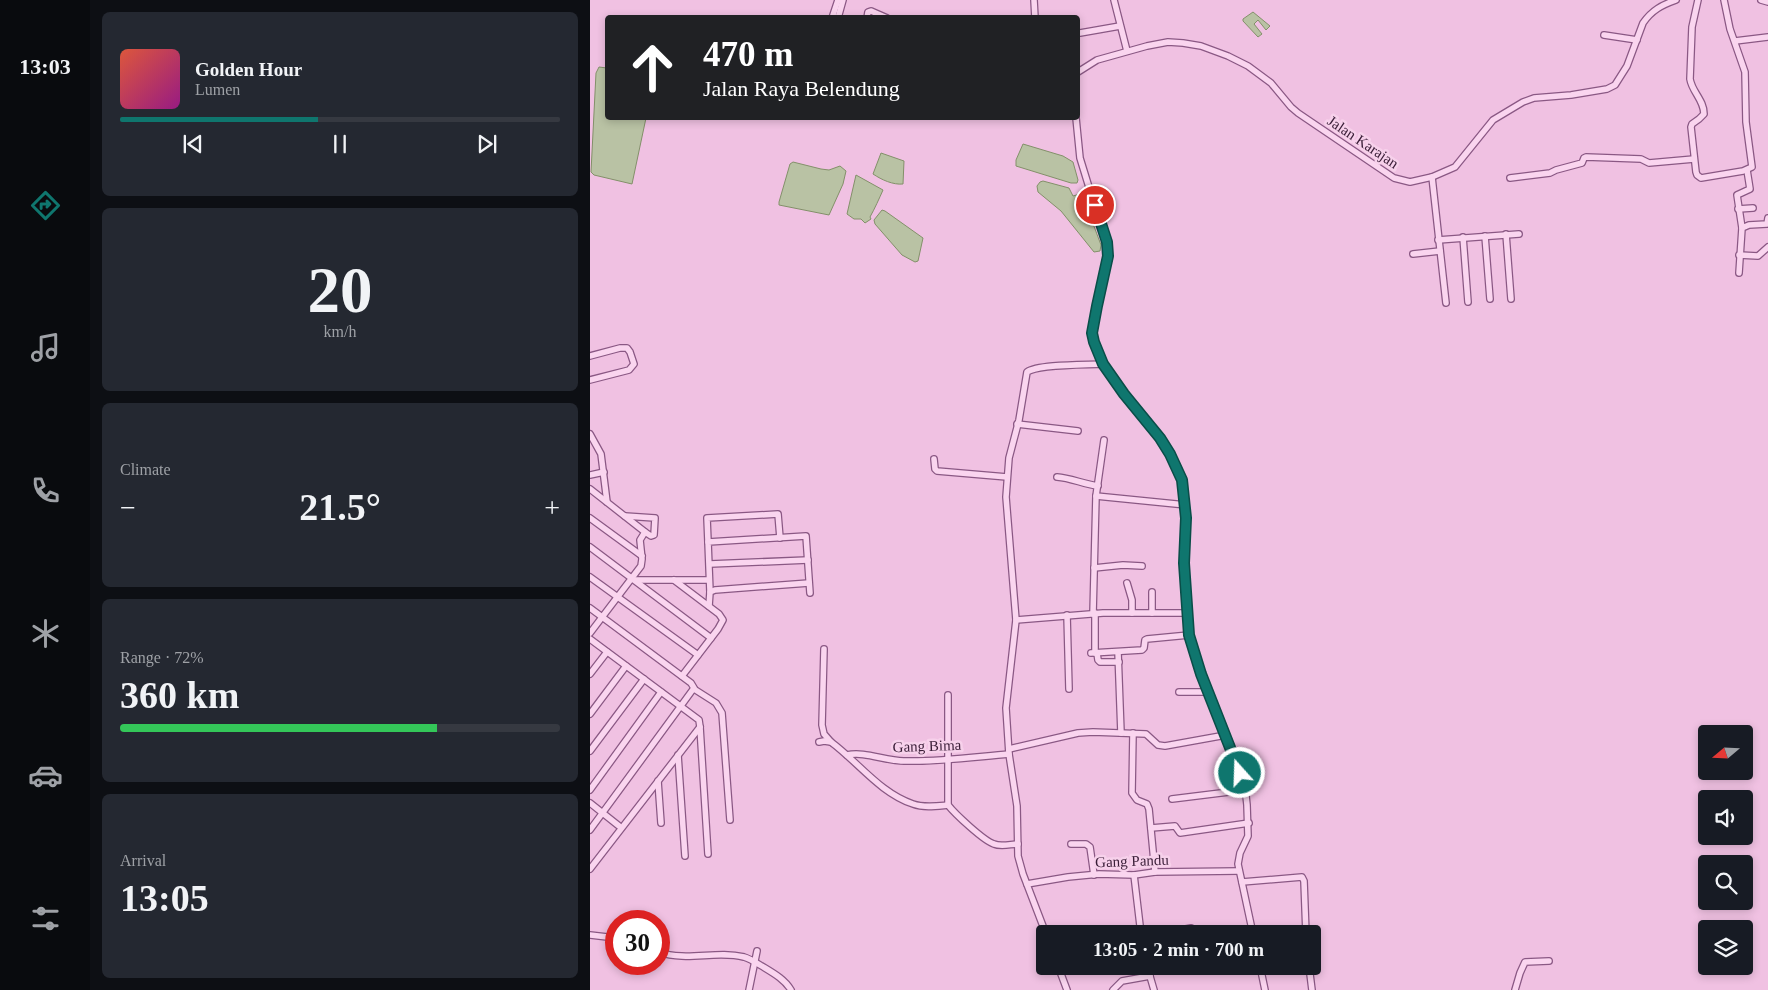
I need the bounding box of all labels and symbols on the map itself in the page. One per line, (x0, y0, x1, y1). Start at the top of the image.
street label: Jalan Karajan (1325, 112, 1402, 172)
pin (1074, 184, 1116, 226)
north arrow (1698, 725, 1752, 780)
street label: Gang Bima (892, 737, 962, 755)
position arrow (1213, 746, 1265, 798)
street label: Gang Pandu (1095, 852, 1170, 870)
speed limit sign: 30 (605, 910, 670, 975)

